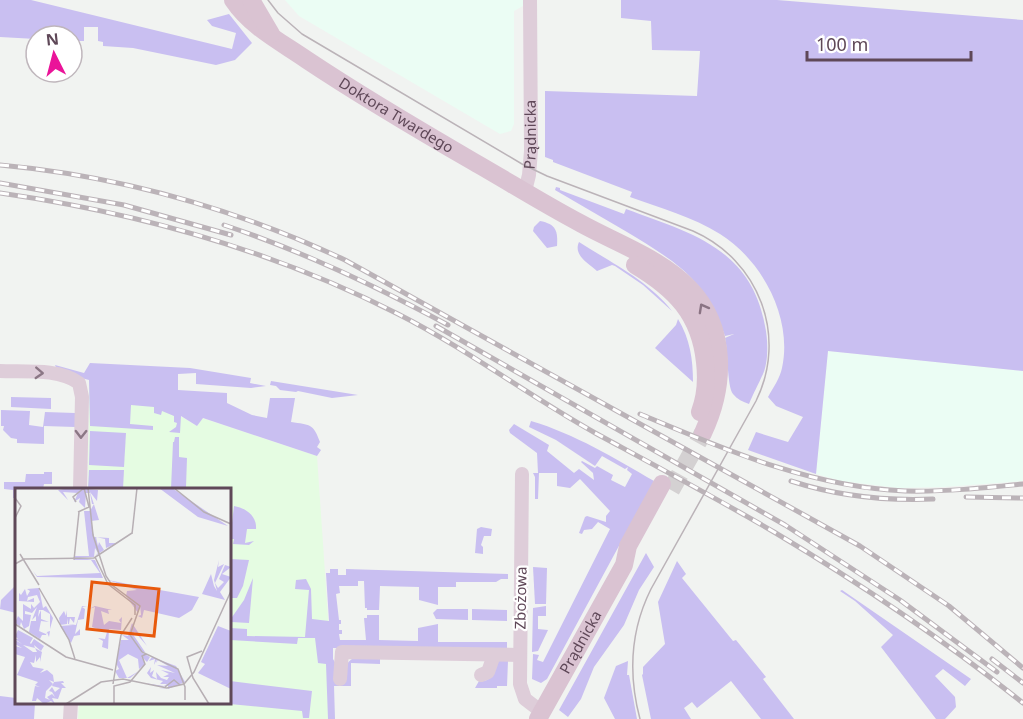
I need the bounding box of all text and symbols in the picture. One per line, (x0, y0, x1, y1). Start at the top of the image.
north arrow (24, 24, 84, 84)
scale bar (807, 24, 970, 62)
text: N (45, 27, 60, 51)
text: 100 m (816, 32, 868, 56)
street label: Doktora Twardego (335, 72, 458, 157)
street label: Prądnicka (519, 100, 540, 170)
one-way arrow (699, 304, 710, 314)
one-way arrow (34, 366, 43, 379)
one-way arrow (75, 430, 88, 439)
inset map (15, 488, 231, 704)
street label: Zbożowa (509, 566, 531, 630)
street label: Prądnicka (554, 606, 606, 677)

